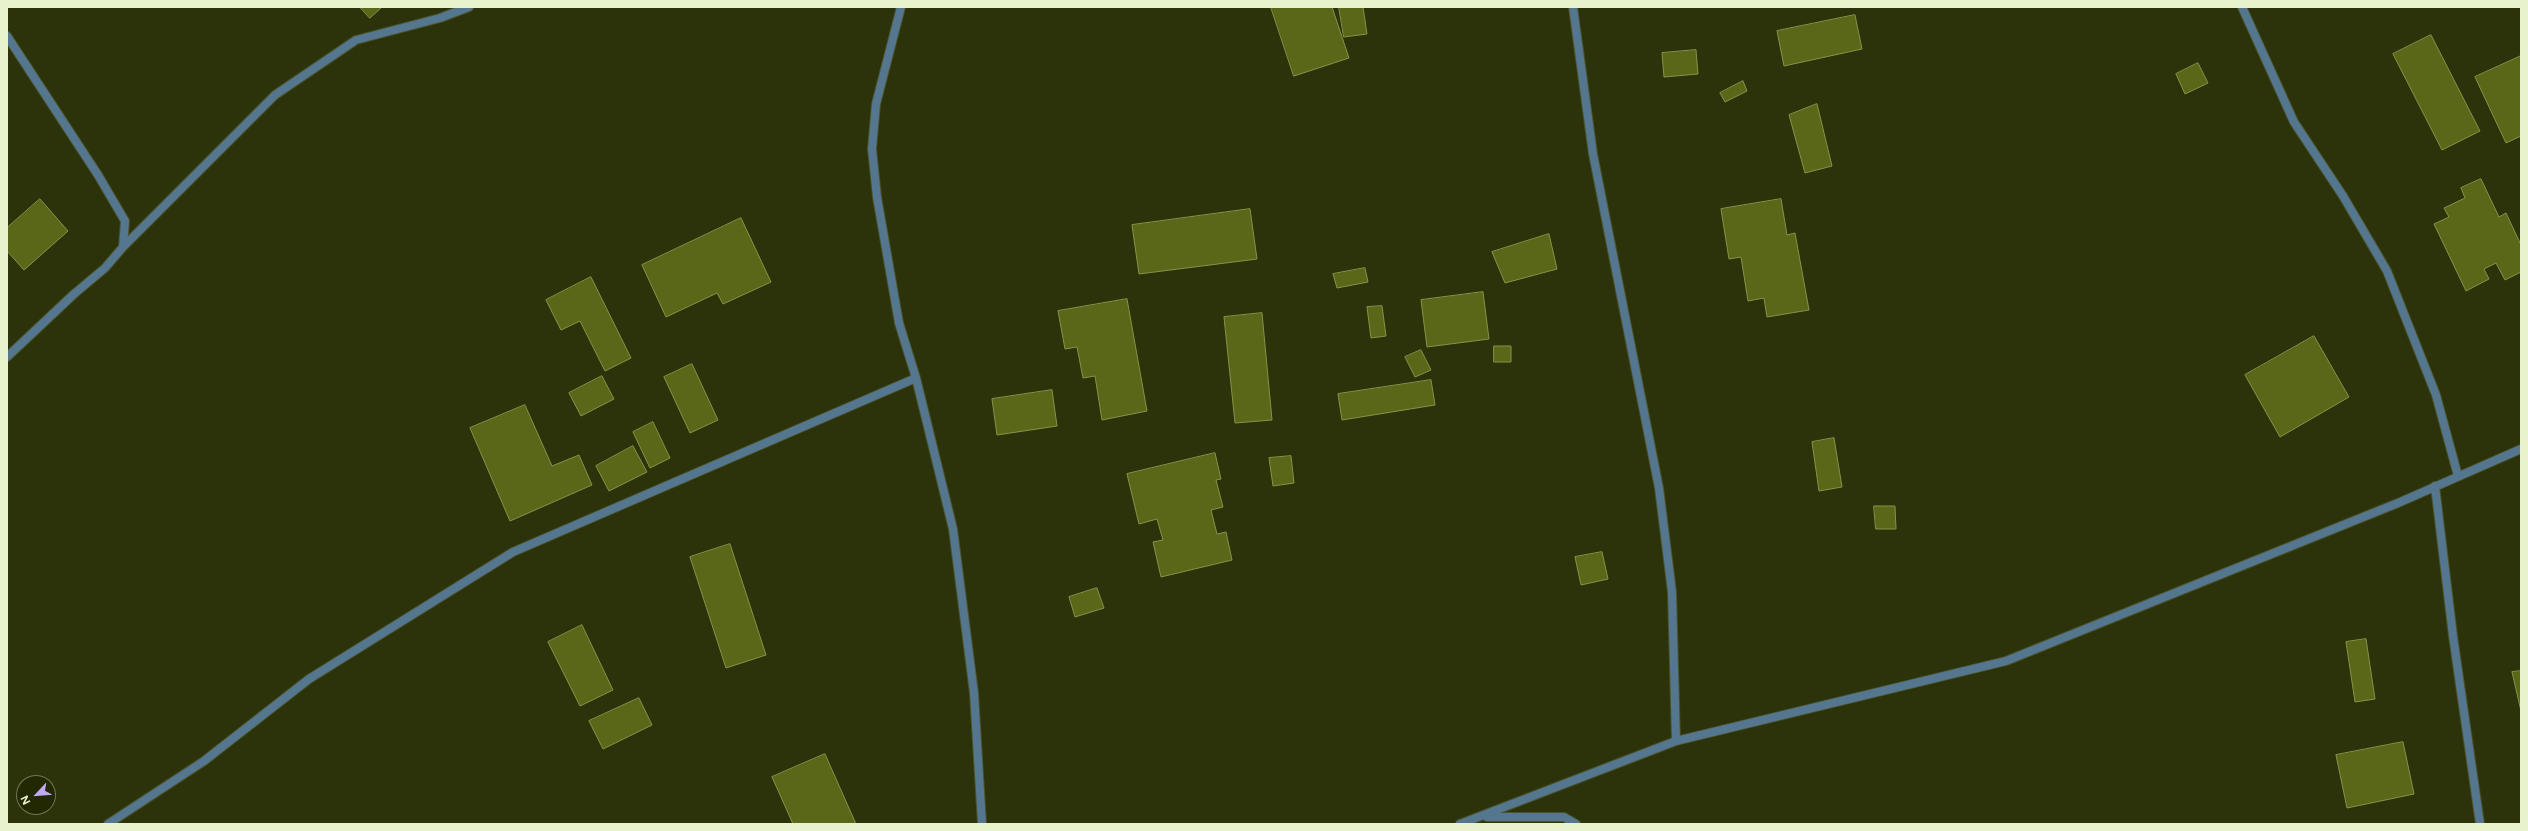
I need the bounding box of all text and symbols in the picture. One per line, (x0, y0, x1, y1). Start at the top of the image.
north arrow (16, 775, 56, 815)
text: N (18, 793, 33, 807)

